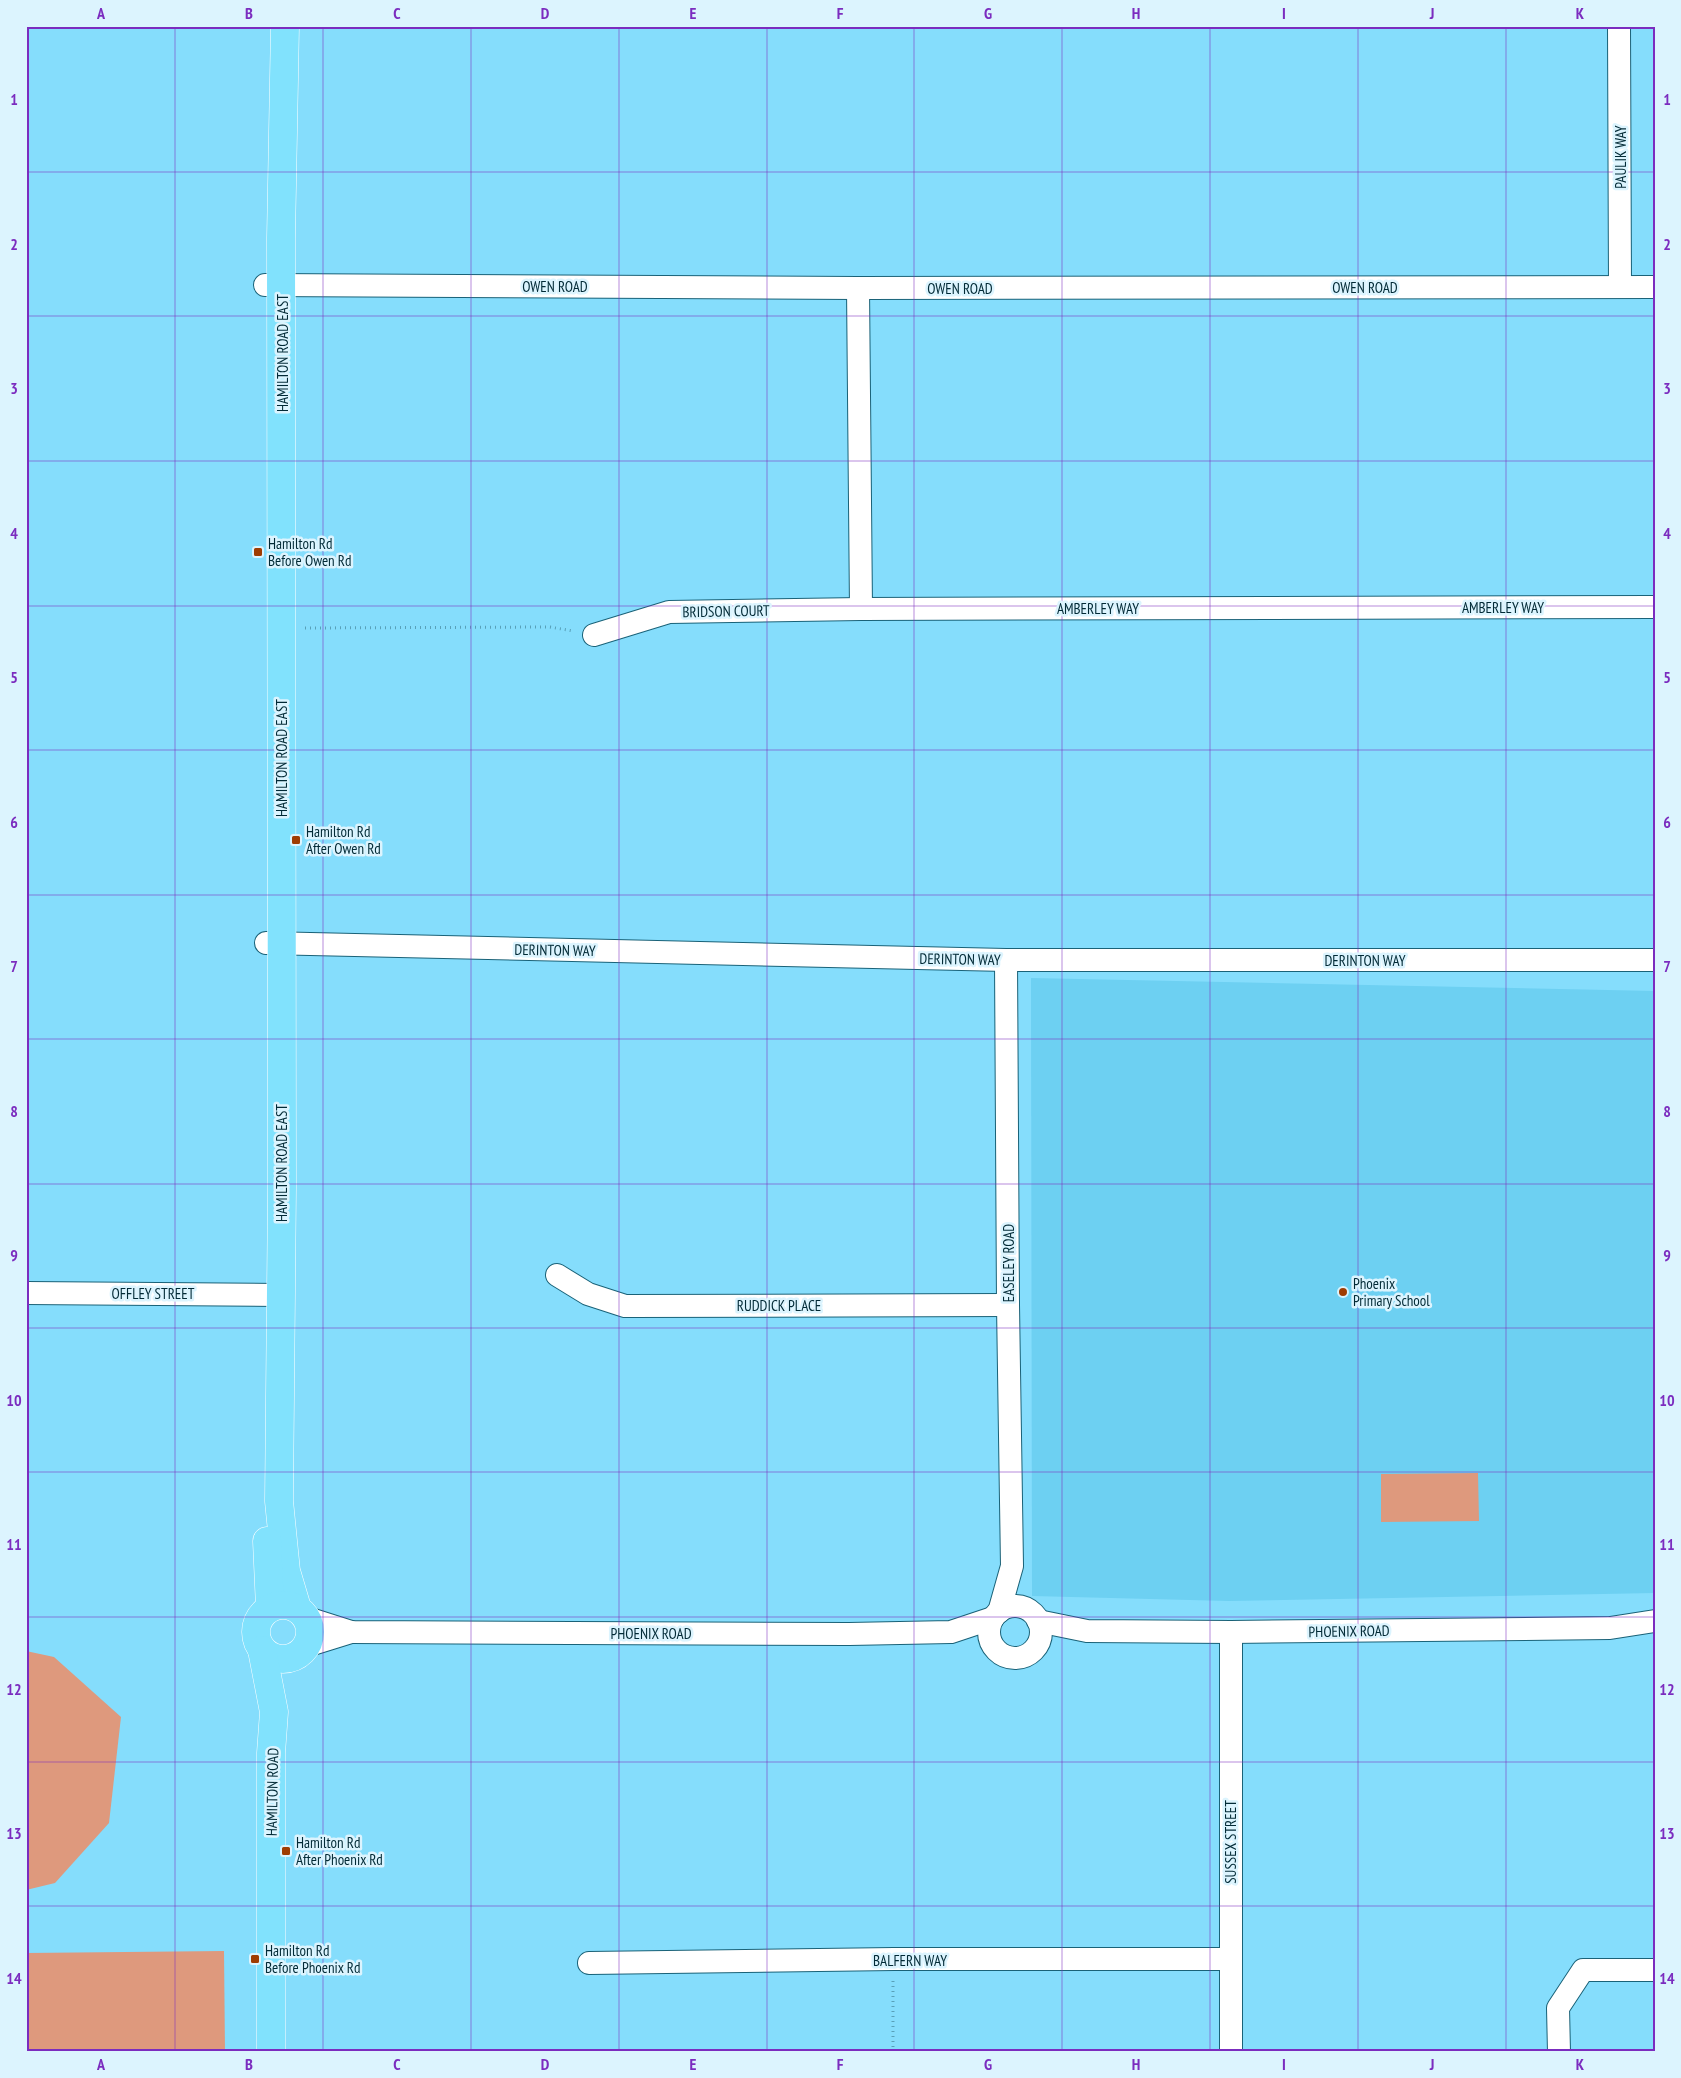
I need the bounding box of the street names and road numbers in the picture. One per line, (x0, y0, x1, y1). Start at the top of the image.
street label: PAULIK WAY (1611, 125, 1630, 189)
street label: OWEN ROAD (522, 277, 588, 296)
street label: OWEN ROAD (1332, 278, 1398, 297)
street label: OWEN ROAD (927, 279, 993, 298)
street label: HAMILTON ROAD EAST (273, 294, 292, 412)
street label: AMBERLEY WAY (1462, 598, 1544, 617)
street label: AMBERLEY WAY (1057, 599, 1139, 618)
street label: BRIDSON COURT (682, 601, 770, 621)
street label: HAMILTON ROAD EAST (272, 699, 291, 817)
street label: DERINTON WAY (514, 940, 596, 960)
street label: DERINTON WAY (919, 949, 1001, 969)
street label: DERINTON WAY (1324, 951, 1406, 970)
street label: HAMILTON ROAD EAST (272, 1104, 291, 1222)
street label: EASELEY ROAD (999, 1224, 1018, 1302)
street label: OFFLEY STREET (112, 1284, 195, 1303)
street label: RUDDICK PLACE (737, 1296, 821, 1315)
street label: PHOENIX ROAD (1308, 1621, 1390, 1641)
street label: PHOENIX ROAD (610, 1624, 692, 1643)
street label: HAMILTON ROAD (262, 1748, 282, 1836)
street label: SUSSEX STREET (1221, 1800, 1240, 1884)
street label: BALFERN WAY (873, 1951, 947, 1970)

